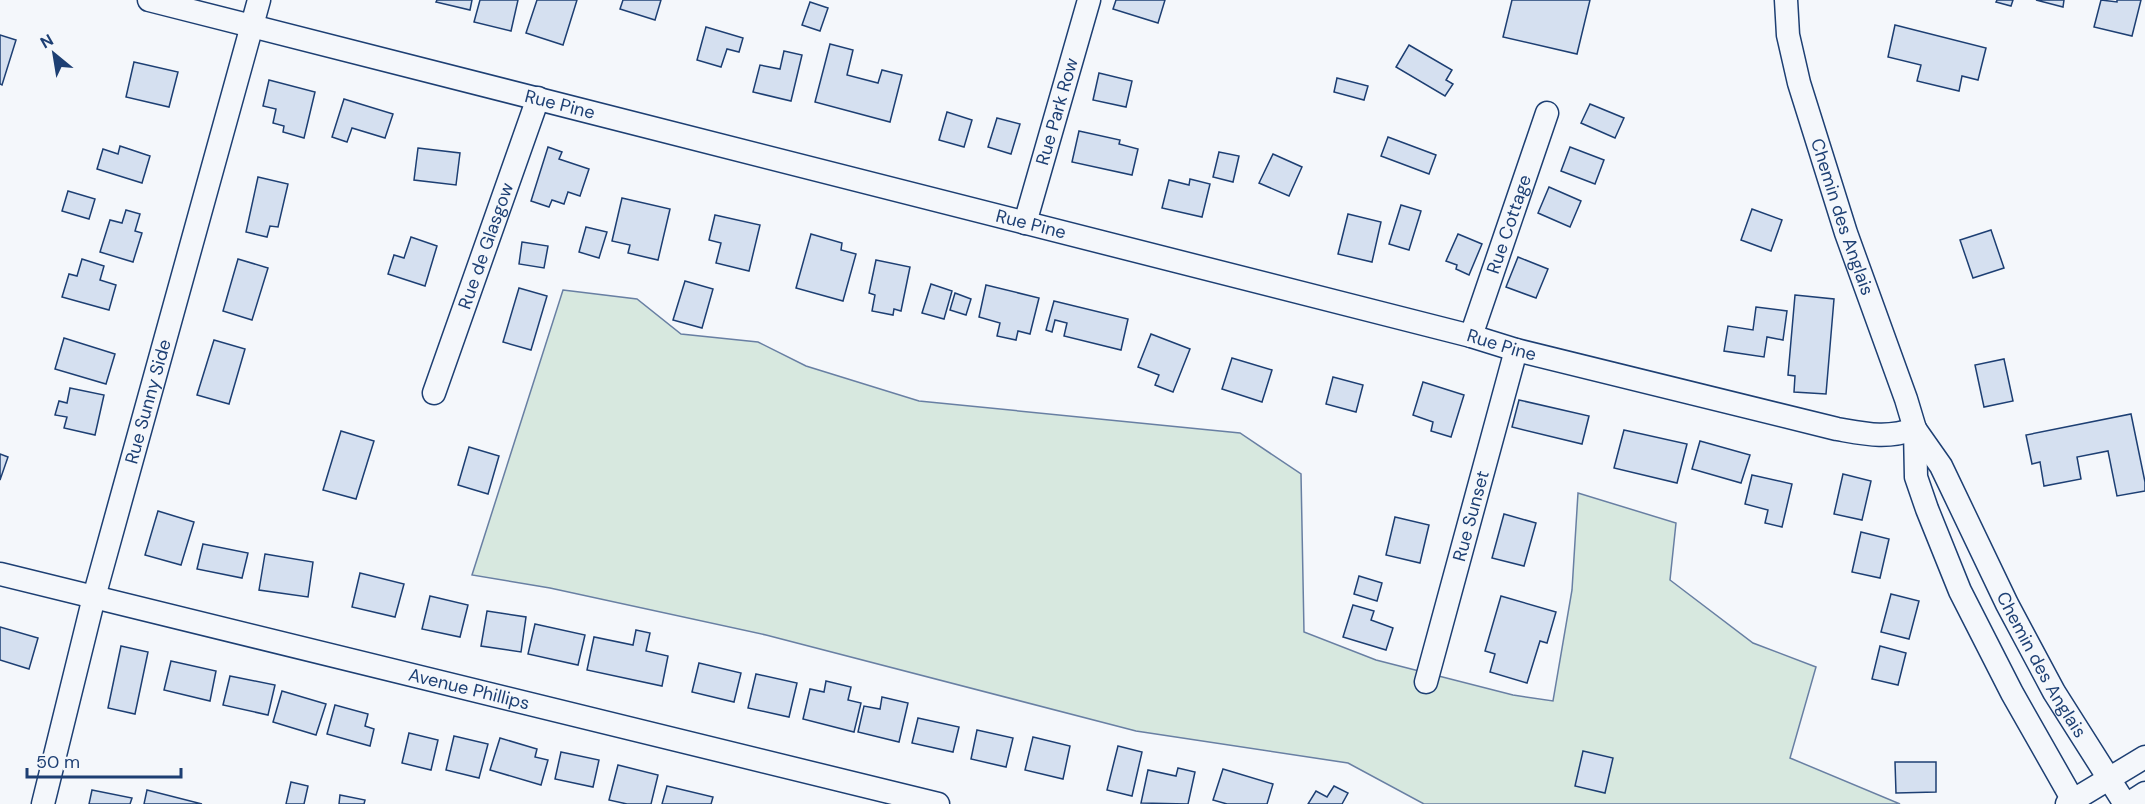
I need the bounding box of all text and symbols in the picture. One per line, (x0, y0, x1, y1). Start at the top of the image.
north arrow (24, 24, 84, 84)
text: N (36, 29, 57, 53)
street label: Rue Park Row (1030, 55, 1084, 168)
street label: Rue Pine (522, 84, 598, 125)
street label: Chemin des Anglais (1805, 135, 1880, 299)
street label: Rue Cottage (1481, 172, 1537, 277)
street label: Rue de Glasgow (452, 179, 519, 312)
street label: Rue Pine (993, 204, 1069, 245)
street label: Rue Pine (1464, 323, 1539, 367)
street label: Rue Sunny Side (119, 336, 177, 467)
street label: Rue Sunset (1447, 468, 1495, 564)
street label: Chemin des Anglais (1991, 588, 2092, 742)
street label: Avenue Phillips (406, 663, 532, 715)
scale bar (27, 741, 182, 779)
text: 50 m (36, 750, 80, 774)

